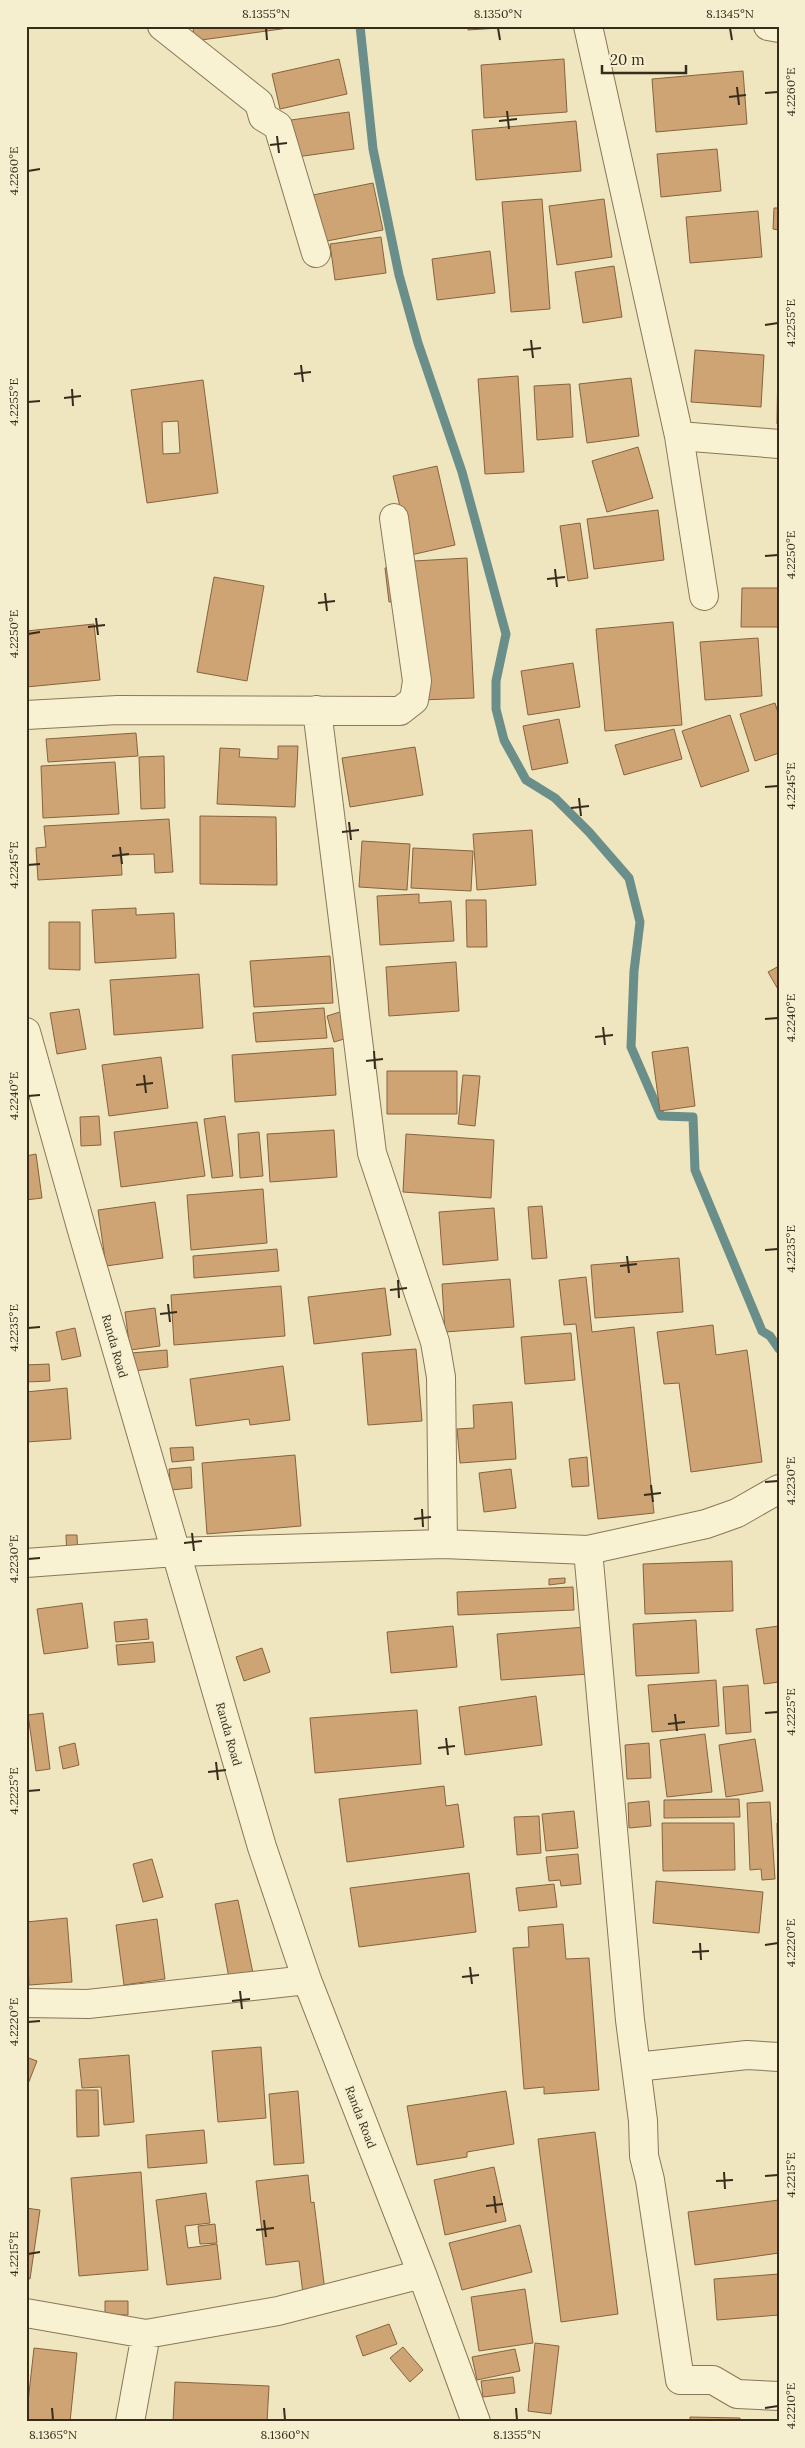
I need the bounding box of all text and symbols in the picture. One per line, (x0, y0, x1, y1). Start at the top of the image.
text: 8.1355°N (242, 6, 290, 21)
text: 8.1350°N (474, 6, 522, 21)
text: 8.1345°N (706, 6, 754, 21)
scale bar (602, 42, 686, 74)
text: 20 m (610, 50, 645, 69)
text: 4.2260°E (783, 67, 798, 117)
text: 4.2260°E (6, 146, 21, 196)
text: 4.2255°E (783, 299, 798, 347)
text: 4.2255°E (6, 378, 21, 426)
text: 4.2250°E (783, 531, 798, 579)
text: 4.2250°E (6, 610, 21, 658)
text: 4.2245°E (783, 762, 798, 810)
text: 4.2245°E (6, 841, 21, 889)
text: 4.2240°E (783, 994, 798, 1042)
text: 4.2240°E (6, 1072, 21, 1120)
text: 4.2235°E (783, 1225, 798, 1273)
text: 4.2235°E (6, 1304, 21, 1352)
street label: Randa Road (99, 1313, 131, 1379)
text: 4.2230°E (783, 1457, 798, 1505)
text: 4.2230°E (6, 1535, 21, 1583)
text: 4.2225°E (783, 1688, 798, 1736)
street label: Randa Road (213, 1701, 245, 1767)
text: 4.2225°E (6, 1767, 21, 1815)
text: 4.2220°E (783, 1919, 798, 1967)
text: 4.2220°E (6, 1998, 21, 2046)
street label: Randa Road (342, 2084, 380, 2150)
text: 4.2215°E (783, 2152, 798, 2198)
text: 4.2215°E (6, 2231, 21, 2277)
text: 4.2210°E (783, 2383, 798, 2429)
text: 8.1365°N (29, 2427, 77, 2442)
text: 8.1360°N (260, 2427, 310, 2442)
text: 8.1355°N (493, 2427, 541, 2442)

